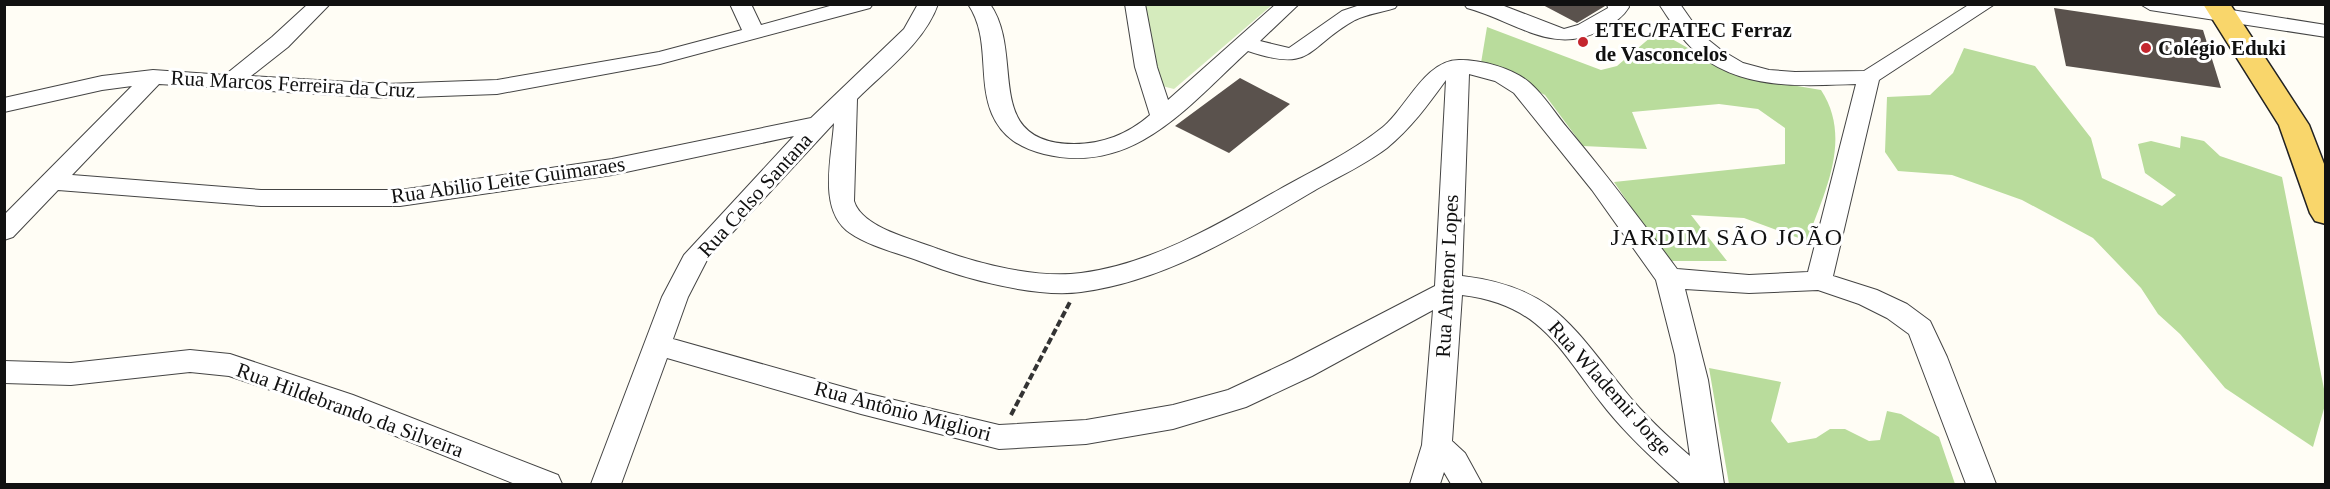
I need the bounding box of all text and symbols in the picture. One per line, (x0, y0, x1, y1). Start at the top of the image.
place label: ETEC/FATEC Ferraz de Vasconcelos (1595, 18, 1792, 66)
marker: ETEC/FATEC Ferraz de Vasconcelos (1576, 35, 1590, 49)
place label: Colégio Eduki (2158, 36, 2286, 60)
marker: Colégio Eduki (2139, 41, 2153, 55)
street label: Rua Marcos Ferreira da Cruz (170, 66, 416, 102)
street label: Rua Celso Santana (693, 128, 817, 262)
street label: Rua Abilio Leite Guimaraes (389, 152, 627, 208)
street label: Rua Antenor Lopes (1431, 194, 1463, 358)
district label: JARDIM SÃO JOÃO (1610, 224, 1844, 250)
street label: Rua Wlademir Jorge (1543, 316, 1677, 460)
street label: Rua Hildebrando da Silveira (233, 358, 467, 462)
street label: Rua Antônio Migliori (812, 376, 994, 446)

